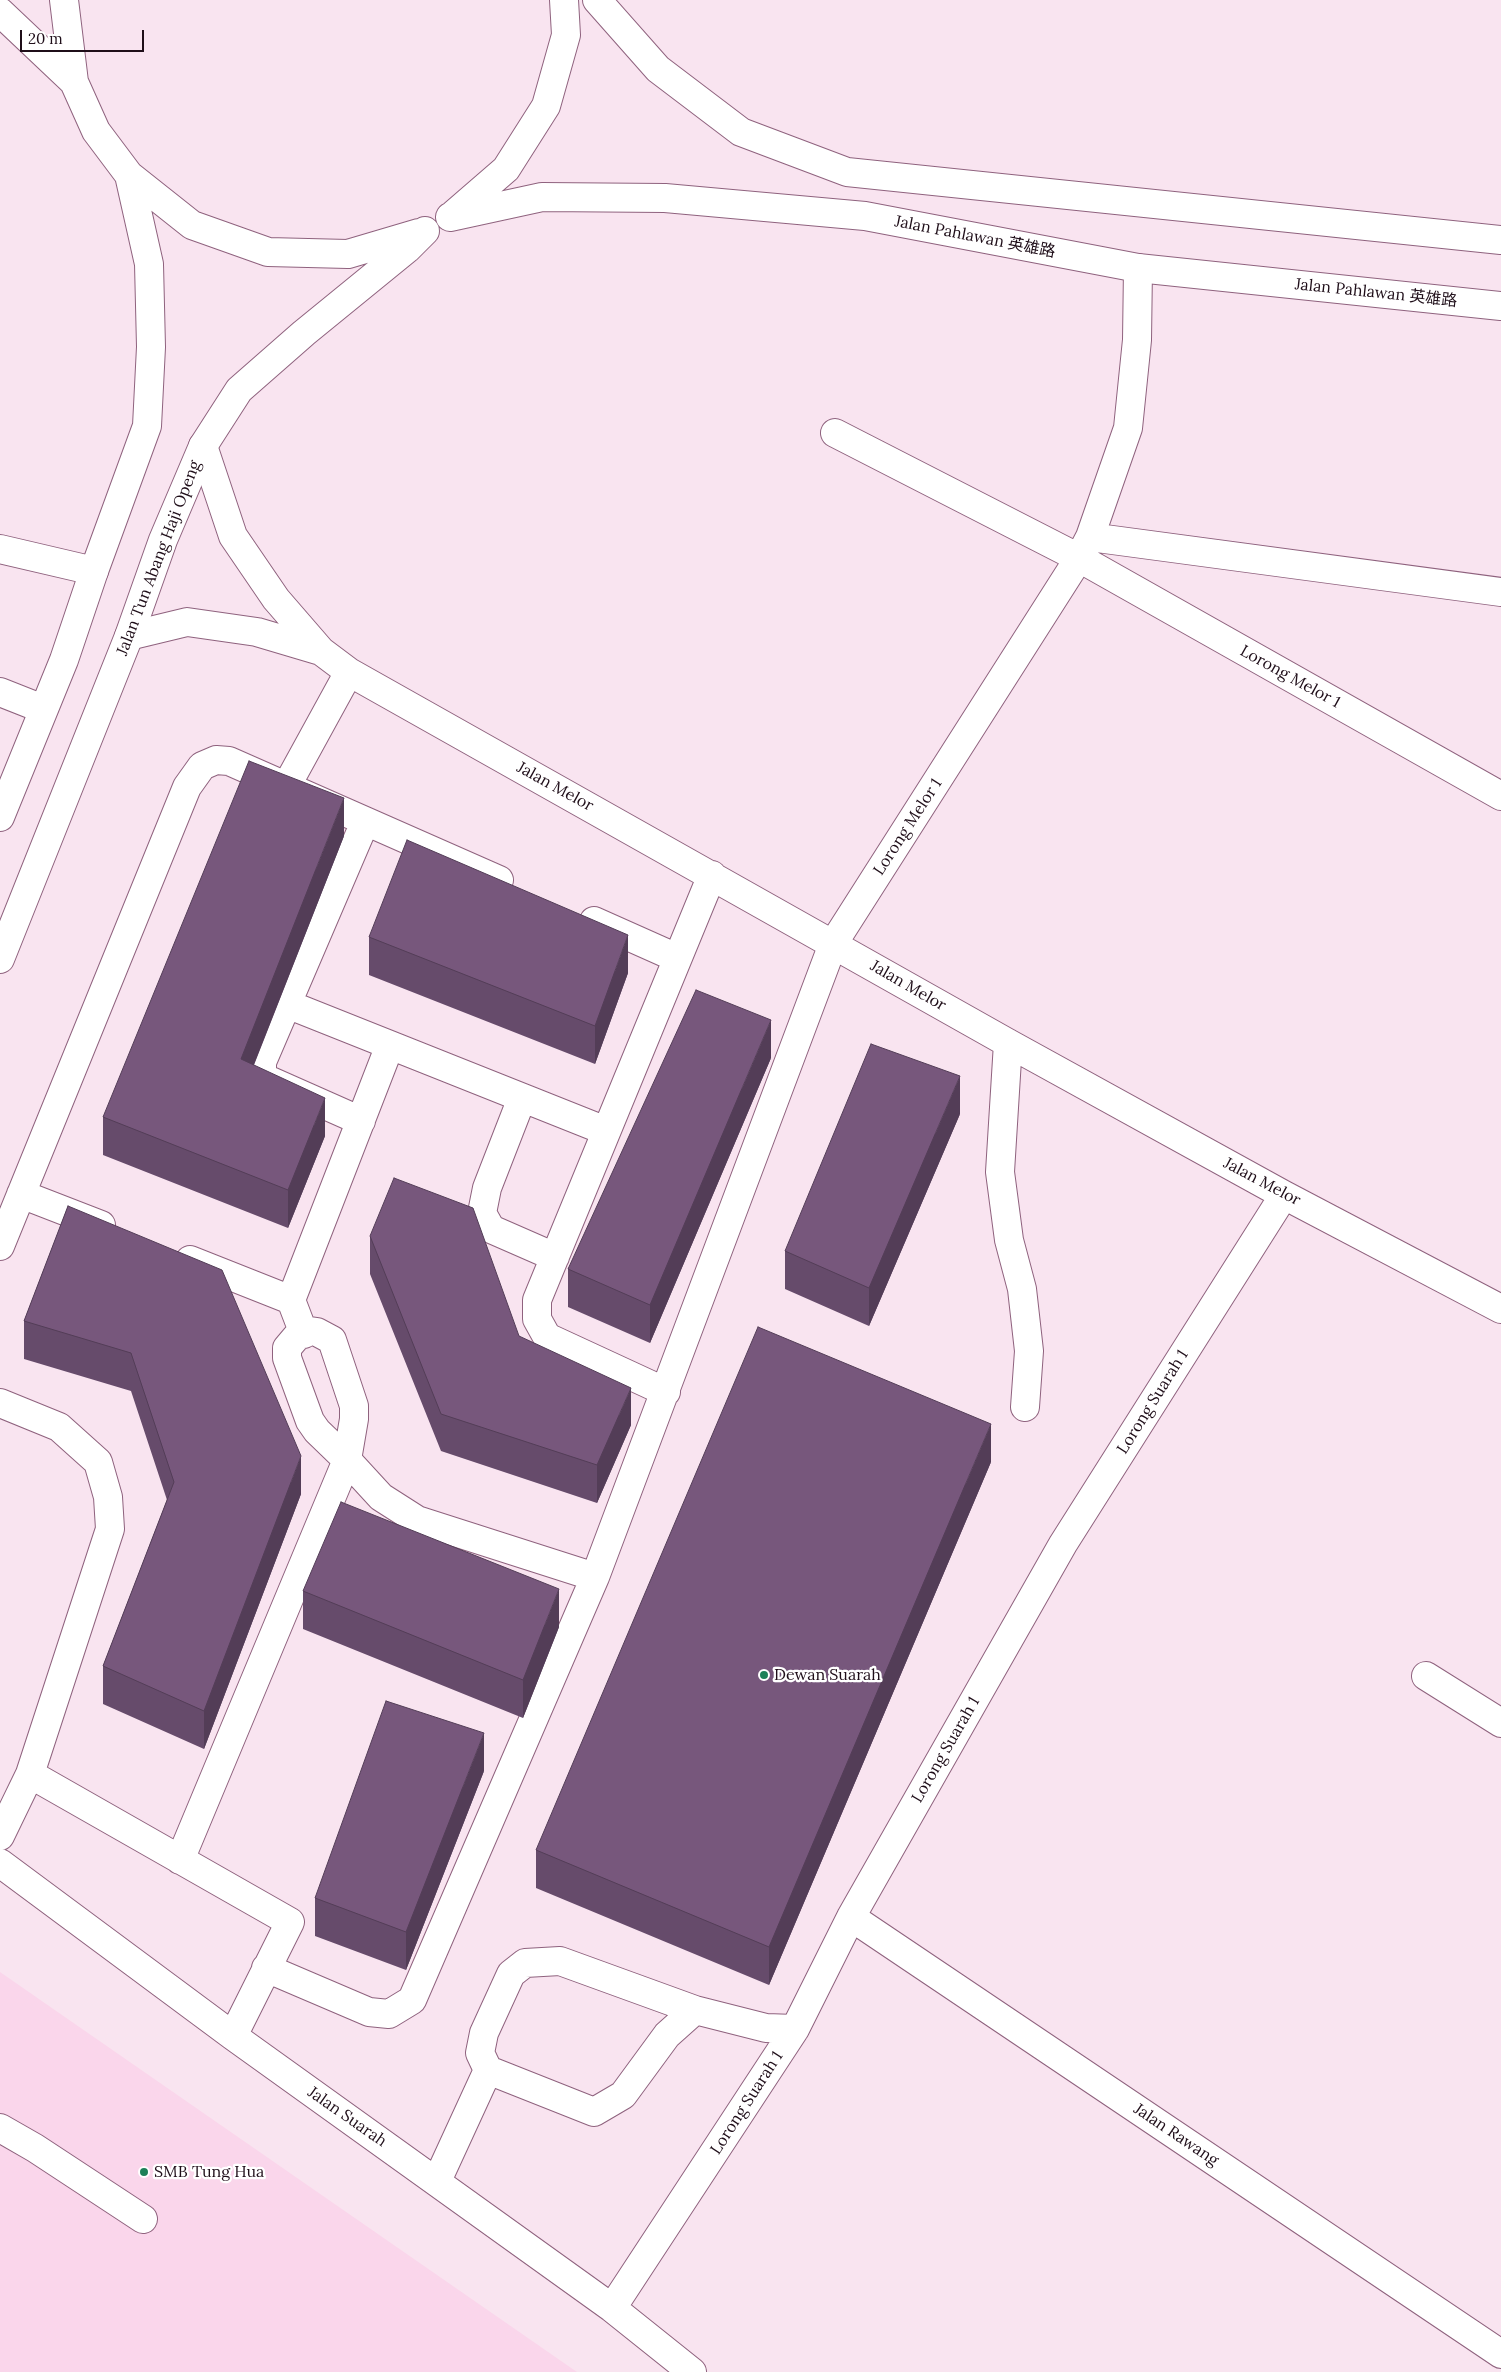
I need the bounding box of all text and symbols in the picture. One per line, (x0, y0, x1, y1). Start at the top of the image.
scale bar (22, 20, 146, 52)
text: 20 m (28, 29, 63, 48)
street label: Jalan Pahlawan 英雄路 (893, 212, 1057, 262)
street label: Jalan Pahlawan 英雄路 (1294, 275, 1458, 311)
street label: Jalan Tun Abang Haji Openg (113, 458, 205, 658)
street label: Lorong Melor 1 (1237, 642, 1343, 712)
street label: Jalan Melor (513, 758, 597, 816)
street label: Lorong Melor 1 (870, 775, 946, 879)
street label: Jalan Melor (867, 957, 949, 1015)
street label: Jalan Melor (1220, 1154, 1304, 1210)
street label: Lorong Suarah 1 (1113, 1346, 1193, 1458)
place label: Dewan Suarah (774, 1665, 881, 1685)
marker: Dewan Suarah (758, 1669, 770, 1681)
street label: Lorong Suarah 1 (908, 1694, 984, 1806)
street label: Lorong Suarah 1 (707, 2048, 787, 2158)
street label: Jalan Suarah (304, 2083, 390, 2151)
street label: Jalan Rawang (1130, 2100, 1222, 2170)
place label: SMB Tung Hua (154, 2162, 264, 2182)
marker: SMB Tung Hua (138, 2166, 150, 2178)

